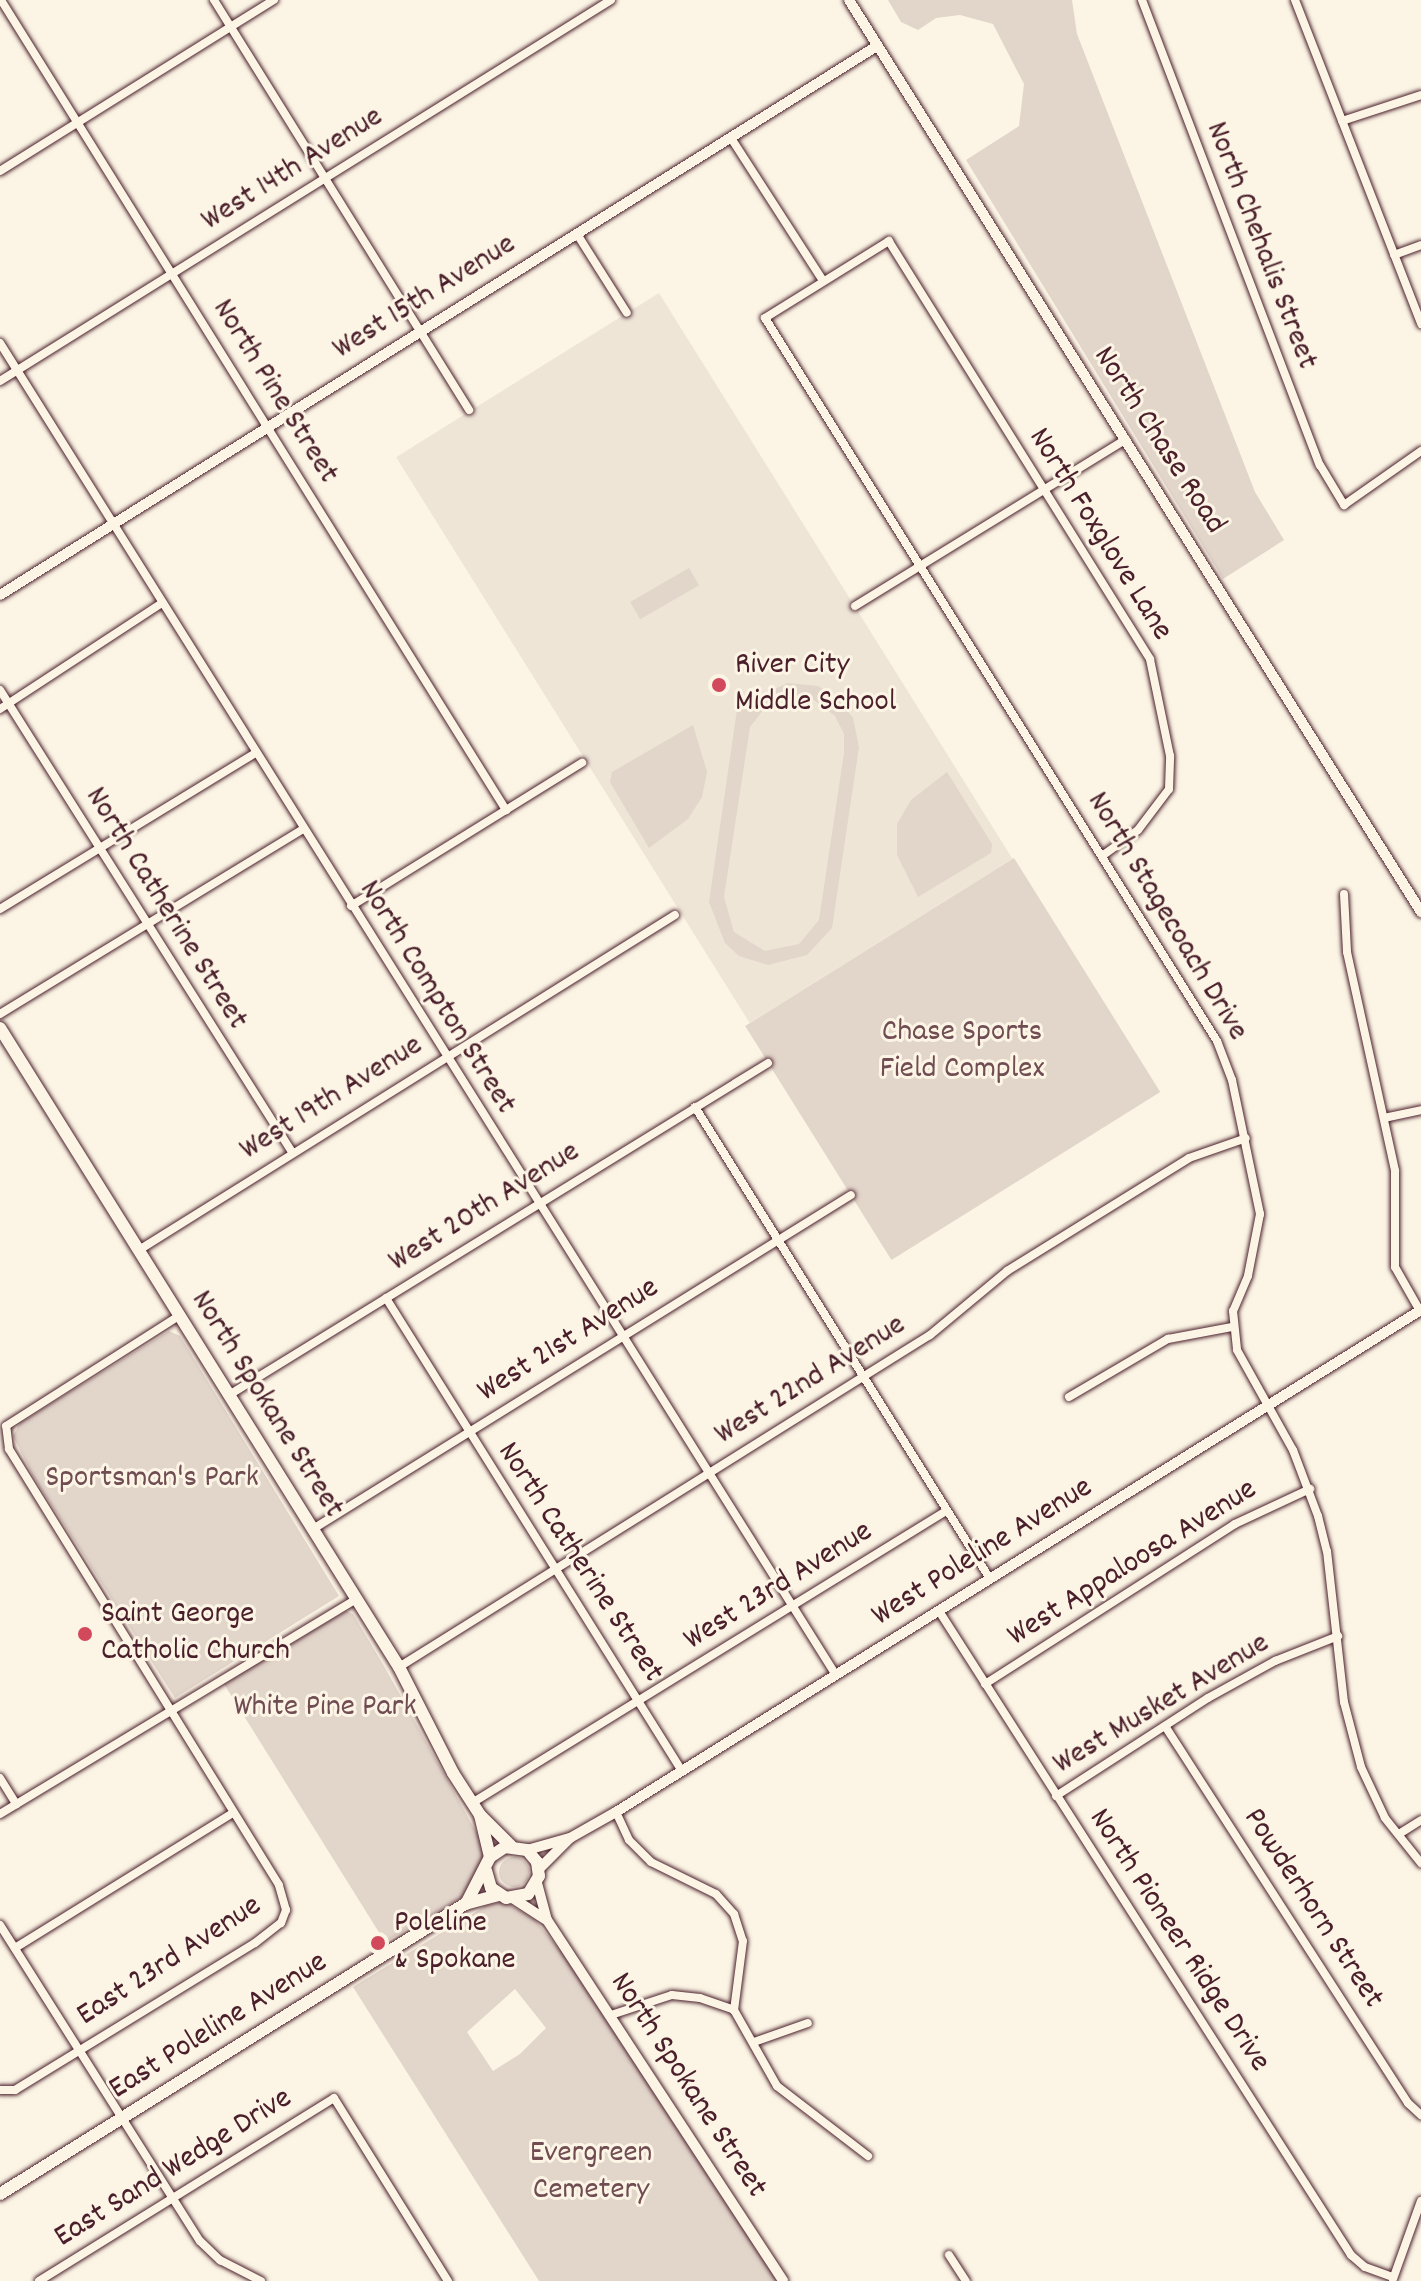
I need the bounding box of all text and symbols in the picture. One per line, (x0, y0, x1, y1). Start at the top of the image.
street label: West 14th Avenue (195, 99, 391, 241)
street label: North Chehalis Street (1195, 117, 1325, 375)
street label: West 15th Avenue (327, 227, 523, 369)
street label: North Pine Street (202, 293, 346, 491)
street label: North Chase Road (1083, 340, 1233, 542)
street label: North Foxglove Lane (1018, 421, 1180, 649)
place label: River City Middle School (735, 648, 896, 723)
marker: River City Middle School (710, 676, 728, 694)
street label: North Catherine Street (75, 781, 255, 1037)
street label: North Stagecoach Drive (1077, 786, 1255, 1048)
street label: North Compton Street (349, 874, 523, 1122)
park label: Chase Sports Field Complex (880, 1015, 1044, 1090)
street label: West 19th Avenue (234, 1028, 430, 1170)
street label: West 20th Avenue (382, 1134, 588, 1282)
street label: West 21st Avenue (471, 1270, 667, 1412)
street label: North Spokane Street (181, 1284, 351, 1526)
street label: West 22nd Avenue (709, 1307, 913, 1455)
street label: North Catherine Street (487, 1436, 671, 1690)
park label: Sportsman's Park (45, 1460, 259, 1498)
street label: West Poleline Avenue (866, 1470, 1100, 1636)
street label: West Appaloosa Avenue (1001, 1472, 1265, 1656)
street label: West 23rd Avenue (678, 1514, 880, 1660)
place label: Saint George Catholic Church (101, 1597, 290, 1672)
marker: Saint George Catholic Church (76, 1625, 94, 1643)
street label: West Musket Avenue (1047, 1625, 1277, 1785)
park label: White Pine Park (233, 1689, 417, 1727)
street label: North Pioneer Ridge Drive (1079, 1802, 1277, 2080)
street label: Powderhorn Street (1233, 1802, 1391, 2016)
street label: East 23rd Avenue (71, 1888, 269, 2036)
place label: Poleline & Spokane (394, 1906, 516, 1981)
marker: Poleline & Spokane (369, 1934, 387, 1952)
street label: East Poleline Avenue (103, 1945, 335, 2109)
street label: North Spokane Street (600, 1966, 774, 2206)
street label: East Sand Wedge Drive (48, 2080, 300, 2258)
park label: Evergreen Cemetery (530, 2136, 652, 2211)

